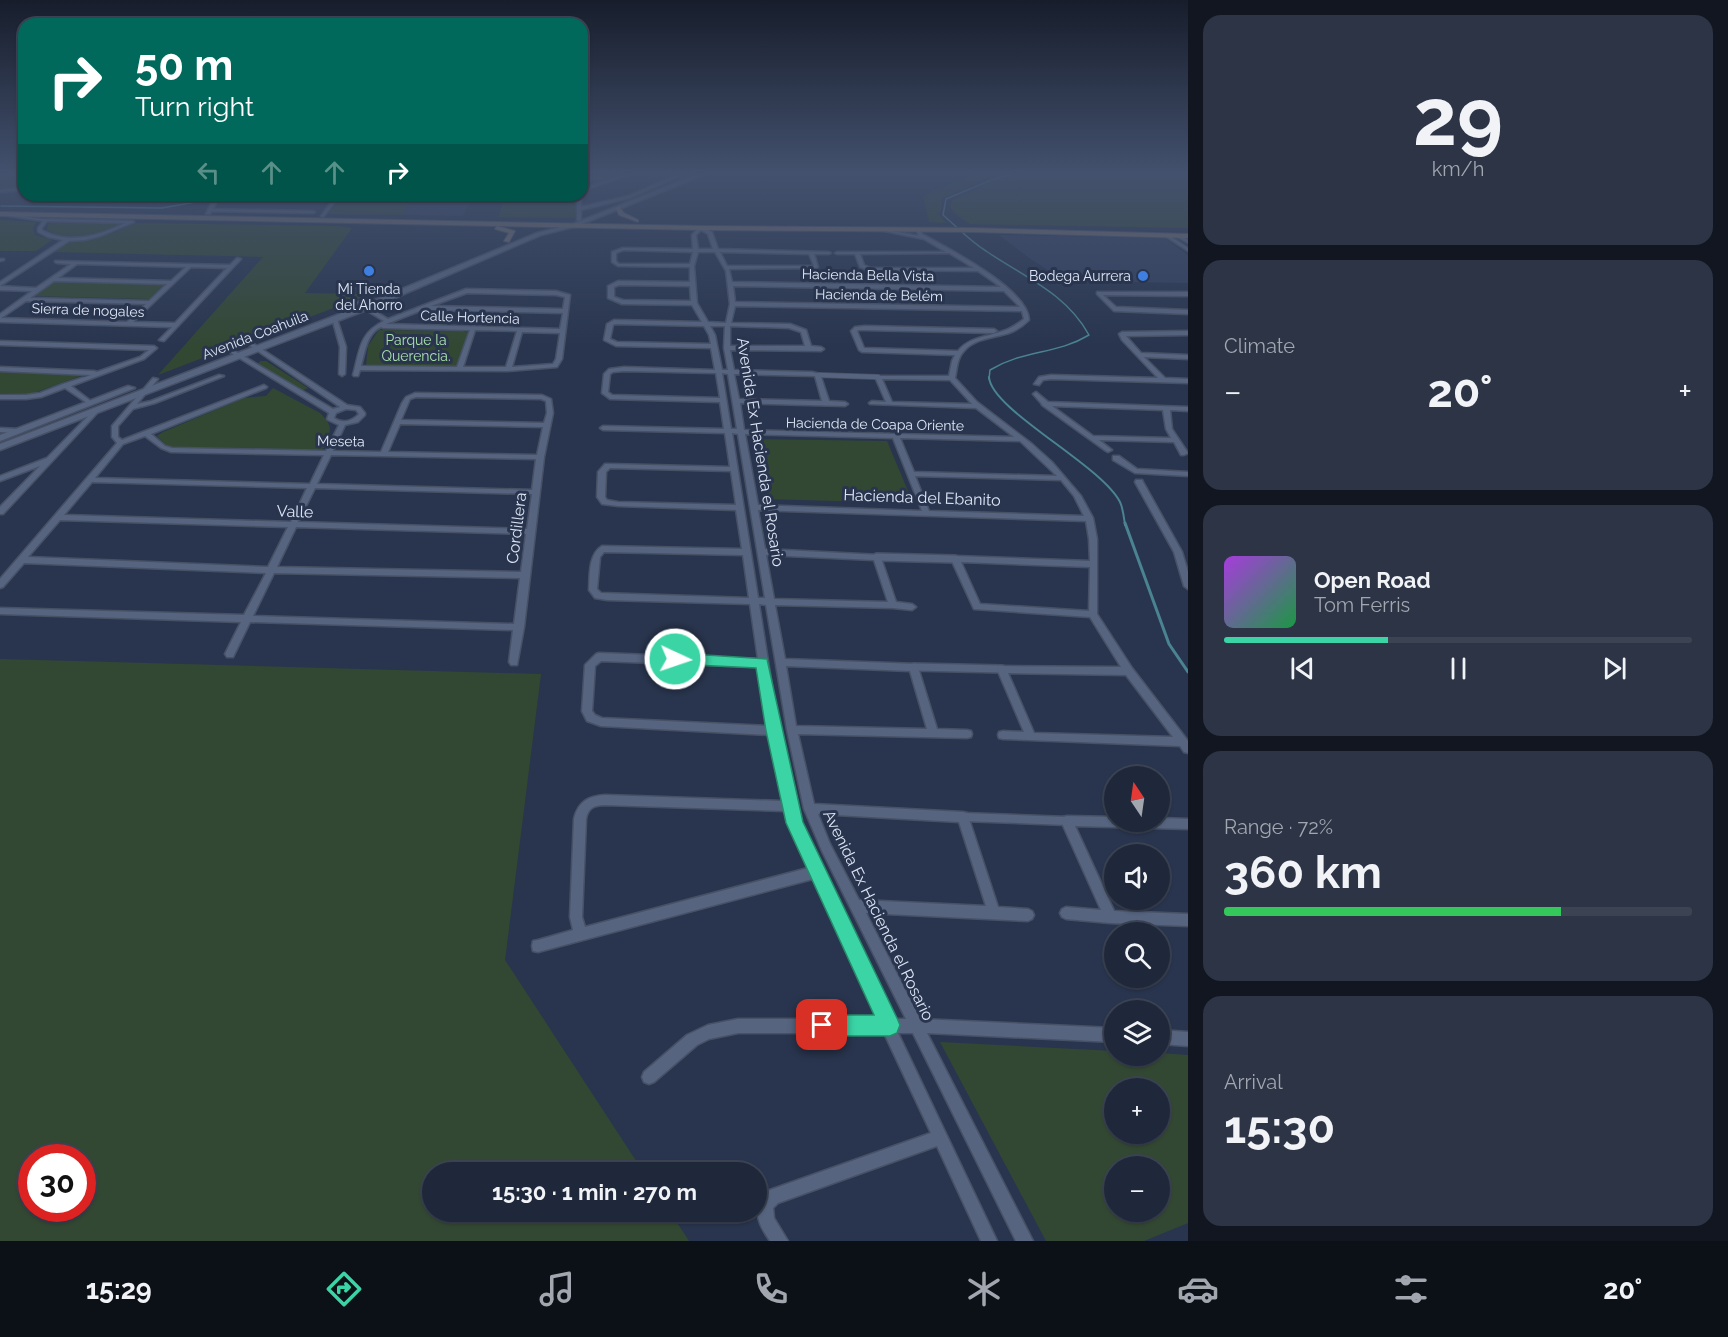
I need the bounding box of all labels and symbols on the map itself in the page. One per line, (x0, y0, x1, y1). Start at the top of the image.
marker: Mi Tienda del Ahorro (362, 264, 376, 278)
street label: Hacienda Bella Vista (802, 266, 934, 284)
place label: Bodega Aurrera (1029, 268, 1131, 284)
marker: Bodega Aurrera (1136, 269, 1150, 283)
place label: Mi Tienda del Ahorro (335, 281, 403, 313)
street label: Hacienda de Belém (815, 286, 943, 304)
street label: Sierra de nogales (31, 300, 145, 320)
street label: Avenida Coahuila (200, 307, 310, 363)
street label: Calle Hortencia (420, 307, 520, 327)
park label: Parque la Querencia. (381, 332, 451, 364)
street label: Avenida Ex Hacienda el Rosario (733, 336, 788, 568)
street label: Hacienda de Coapa Oriente (786, 414, 964, 434)
street label: Meseta (317, 433, 365, 449)
street label: Hacienda del Ebanito (843, 485, 1001, 510)
street label: Cordillera (503, 491, 530, 565)
street label: Valle (276, 501, 314, 522)
position arrow (643, 627, 707, 691)
north arrow (1104, 766, 1170, 832)
street label: Avenida Ex Hacienda el Rosario (819, 807, 938, 1024)
pin (796, 999, 847, 1050)
speed limit sign: 30 (18, 1144, 96, 1222)

